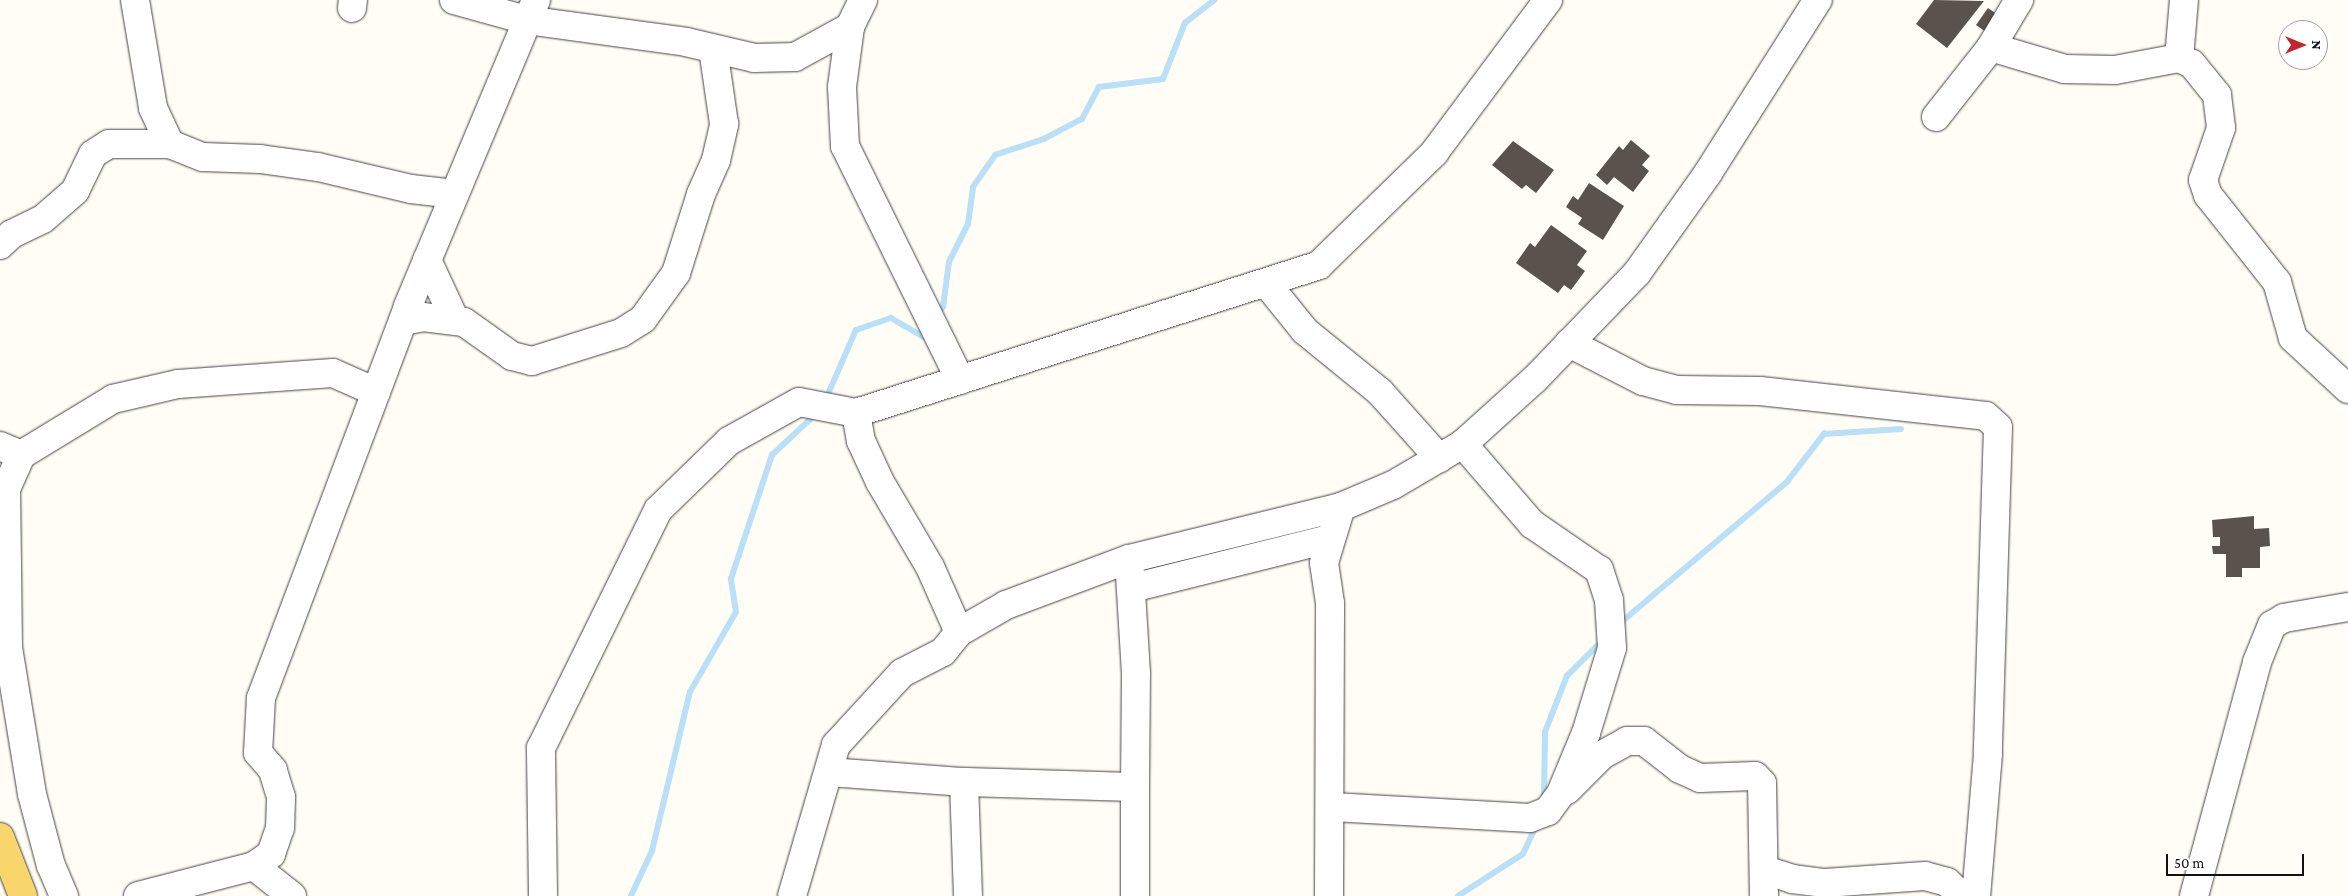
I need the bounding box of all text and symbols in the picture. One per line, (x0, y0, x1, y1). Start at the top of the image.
north arrow (2278, 20, 2328, 70)
text: N (2309, 40, 2325, 50)
scale bar (2168, 844, 2306, 876)
text: 50 m (2174, 855, 2204, 871)

